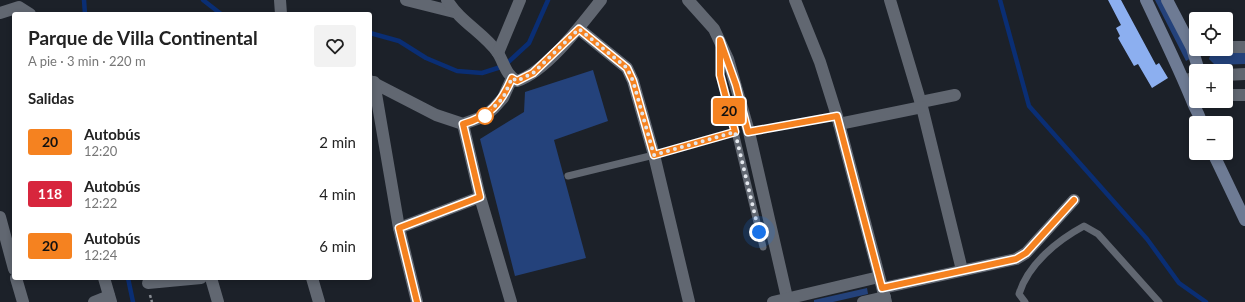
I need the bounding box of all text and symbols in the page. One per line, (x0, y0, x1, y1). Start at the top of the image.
map controls (1189, 12, 1233, 160)
button: locate (1189, 12, 1233, 56)
button: heart (314, 25, 356, 67)
text: Parque de Villa Continental (28, 26, 258, 49)
text: A pie · 3 min · 220 m (28, 53, 146, 69)
button: + (1189, 64, 1233, 108)
text: Salidas (28, 89, 74, 107)
line badge: 20 (711, 98, 747, 124)
text: 20 (721, 102, 737, 119)
unlabelled marker (476, 107, 494, 125)
button: − (1189, 116, 1233, 160)
text: Autobús (84, 125, 140, 143)
text: 20 (42, 133, 58, 150)
text: 2 min (319, 133, 356, 151)
text: 12:20 (84, 143, 117, 159)
text: Autobús (84, 177, 140, 195)
text: 118 (38, 185, 62, 202)
text: 4 min (319, 185, 356, 203)
text: 12:22 (84, 195, 117, 211)
your location (749, 222, 769, 242)
text: Autobús (84, 229, 140, 247)
text: 20 (42, 237, 58, 254)
text: 6 min (319, 237, 356, 255)
text: 12:24 (84, 247, 117, 263)

